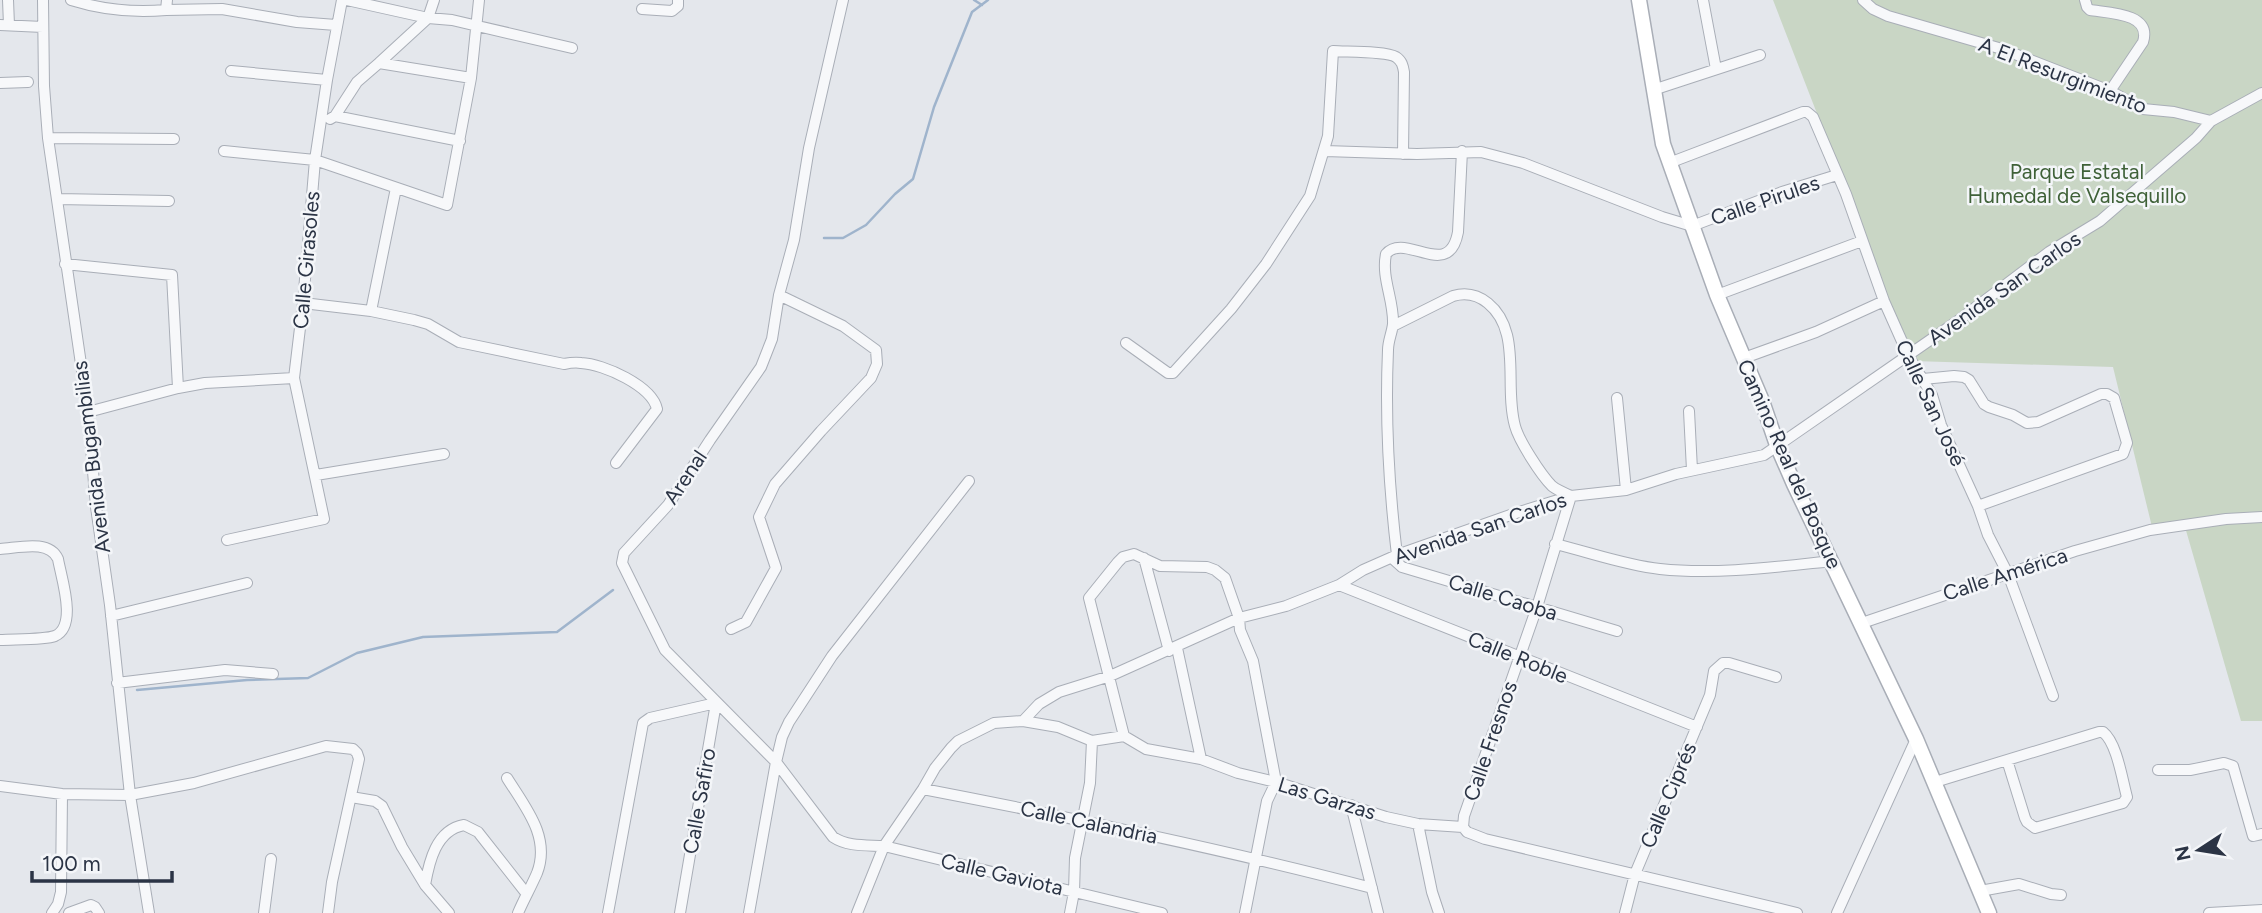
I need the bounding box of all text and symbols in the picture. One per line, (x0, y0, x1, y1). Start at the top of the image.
street label: A El Resurgimiento (1975, 31, 2151, 119)
park label: Parque Estatal Humedal de Valsequillo (1967, 159, 2187, 208)
street label: Calle Pirules (1707, 170, 1823, 230)
street label: Calle Girasoles (288, 190, 324, 330)
street label: Avenida San Carlos (1923, 226, 2085, 350)
street label: Calle San José (1891, 336, 1971, 470)
street label: Camino Real del Bosque (1733, 355, 1847, 573)
street label: Avenida Bugambilias (67, 359, 115, 555)
street label: Arenal (658, 445, 712, 509)
street label: Avenida San Carlos (1390, 487, 1570, 569)
street label: Calle América (1940, 542, 2070, 606)
street label: Calle Caoba (1445, 569, 1561, 625)
street label: Calle Roble (1464, 626, 1572, 688)
street label: Calle Fresnos (1458, 678, 1522, 804)
street label: Calle Ciprés (1635, 738, 1701, 852)
street label: Calle Safiro (677, 746, 721, 856)
street label: Las Garzas (1275, 771, 1379, 825)
street label: Calle Calandria (1018, 795, 1160, 849)
north arrow (2164, 815, 2234, 885)
scale bar (32, 839, 172, 883)
text: N (2170, 844, 2196, 863)
street label: Calle Gaviota (938, 848, 1066, 900)
text: 100 m (42, 851, 101, 876)

